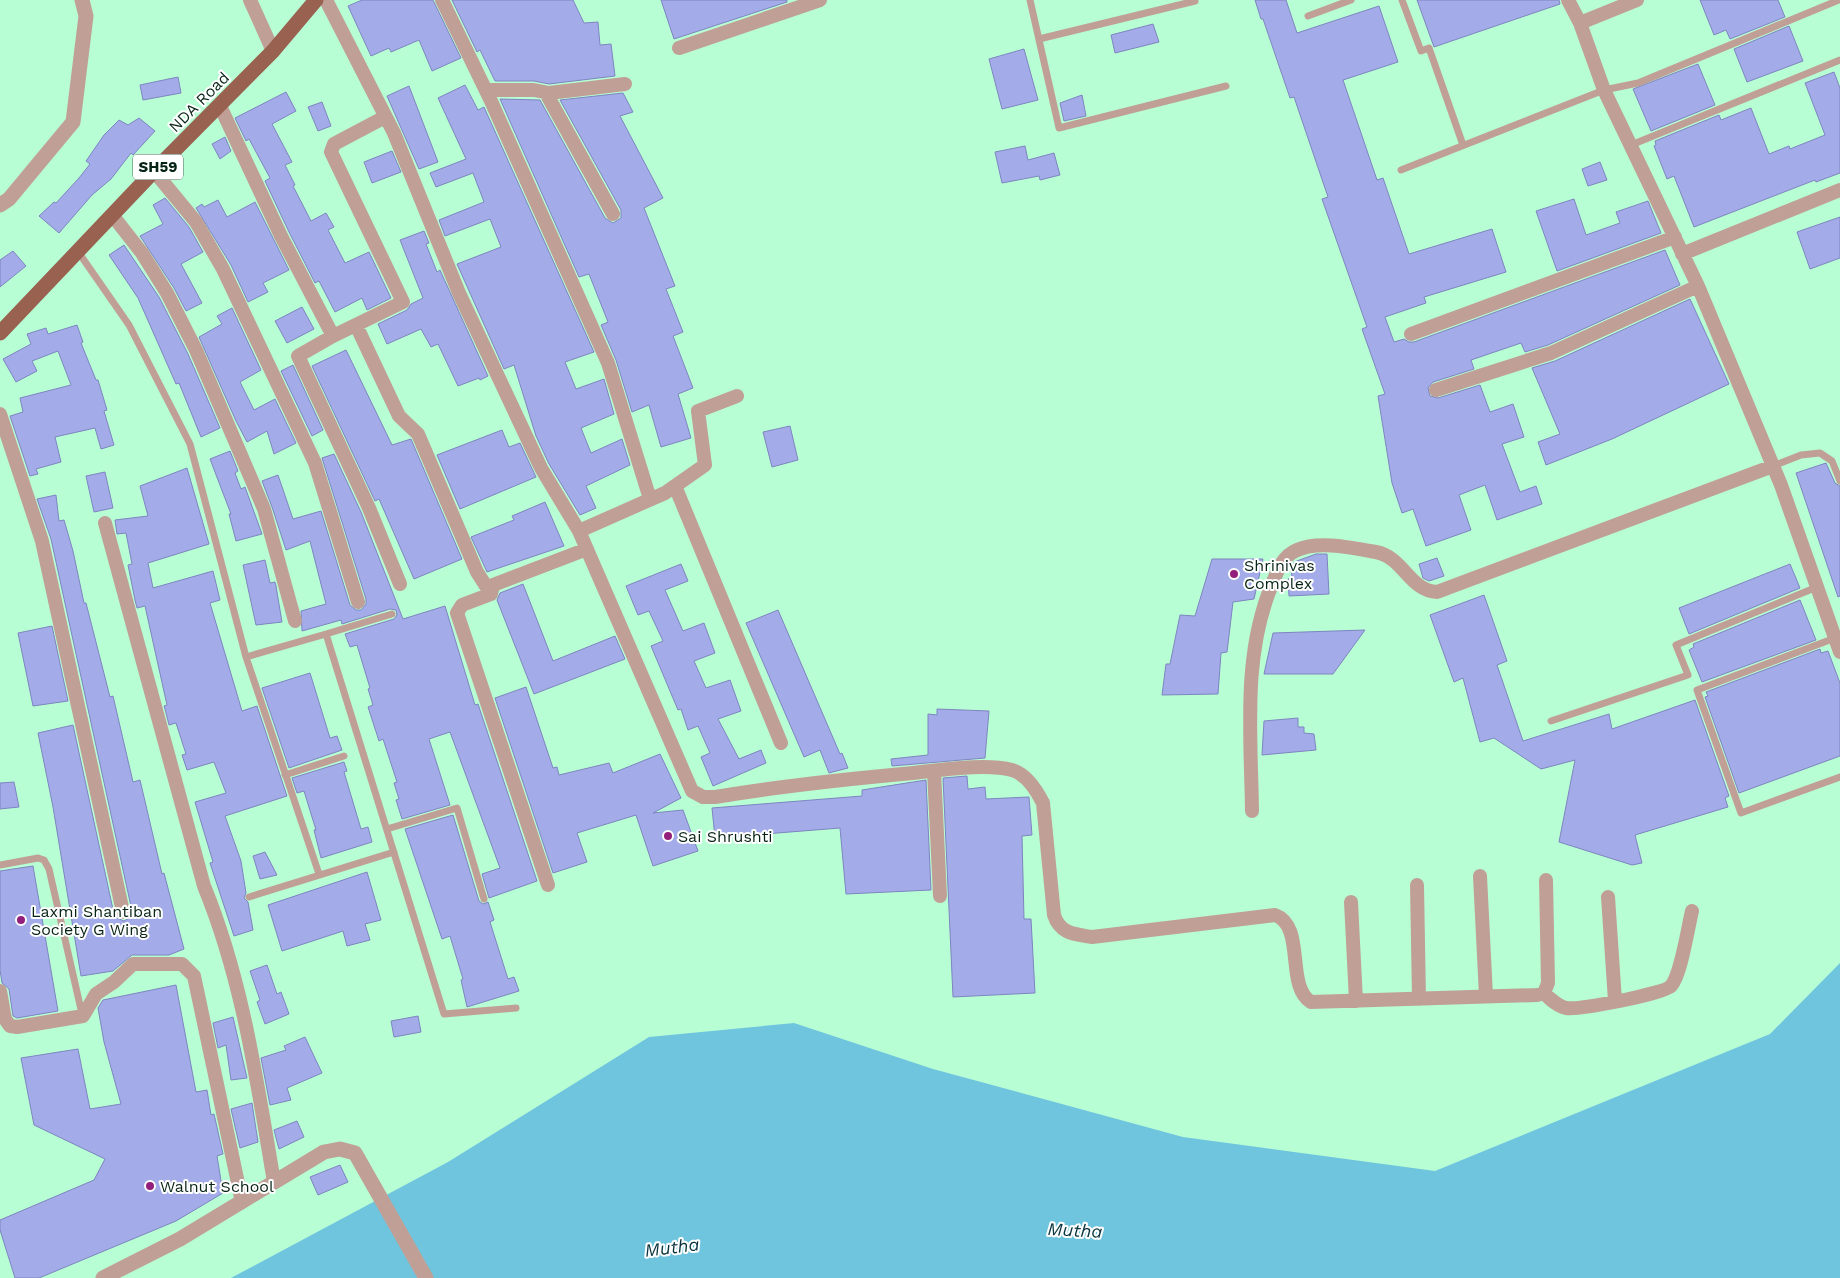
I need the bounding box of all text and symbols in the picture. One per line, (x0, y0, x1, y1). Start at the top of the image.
street label: NDA Road (165, 68, 233, 136)
road number: SH59 (133, 154, 183, 180)
place label: Shrinivas Complex (1244, 556, 1315, 593)
marker: Shrinivas Complex (1228, 568, 1240, 580)
place label: Sai Shrushti (678, 827, 773, 846)
marker: Sai Shrushti (662, 830, 674, 842)
place label: Laxmi Shantiban Society G Wing (31, 902, 162, 939)
marker: Laxmi Shantiban Society G Wing (15, 914, 27, 926)
place label: Walnut School (160, 1177, 274, 1196)
marker: Walnut School (144, 1180, 156, 1192)
water label: Mutha (1047, 1218, 1103, 1242)
water label: Mutha (644, 1233, 700, 1261)

